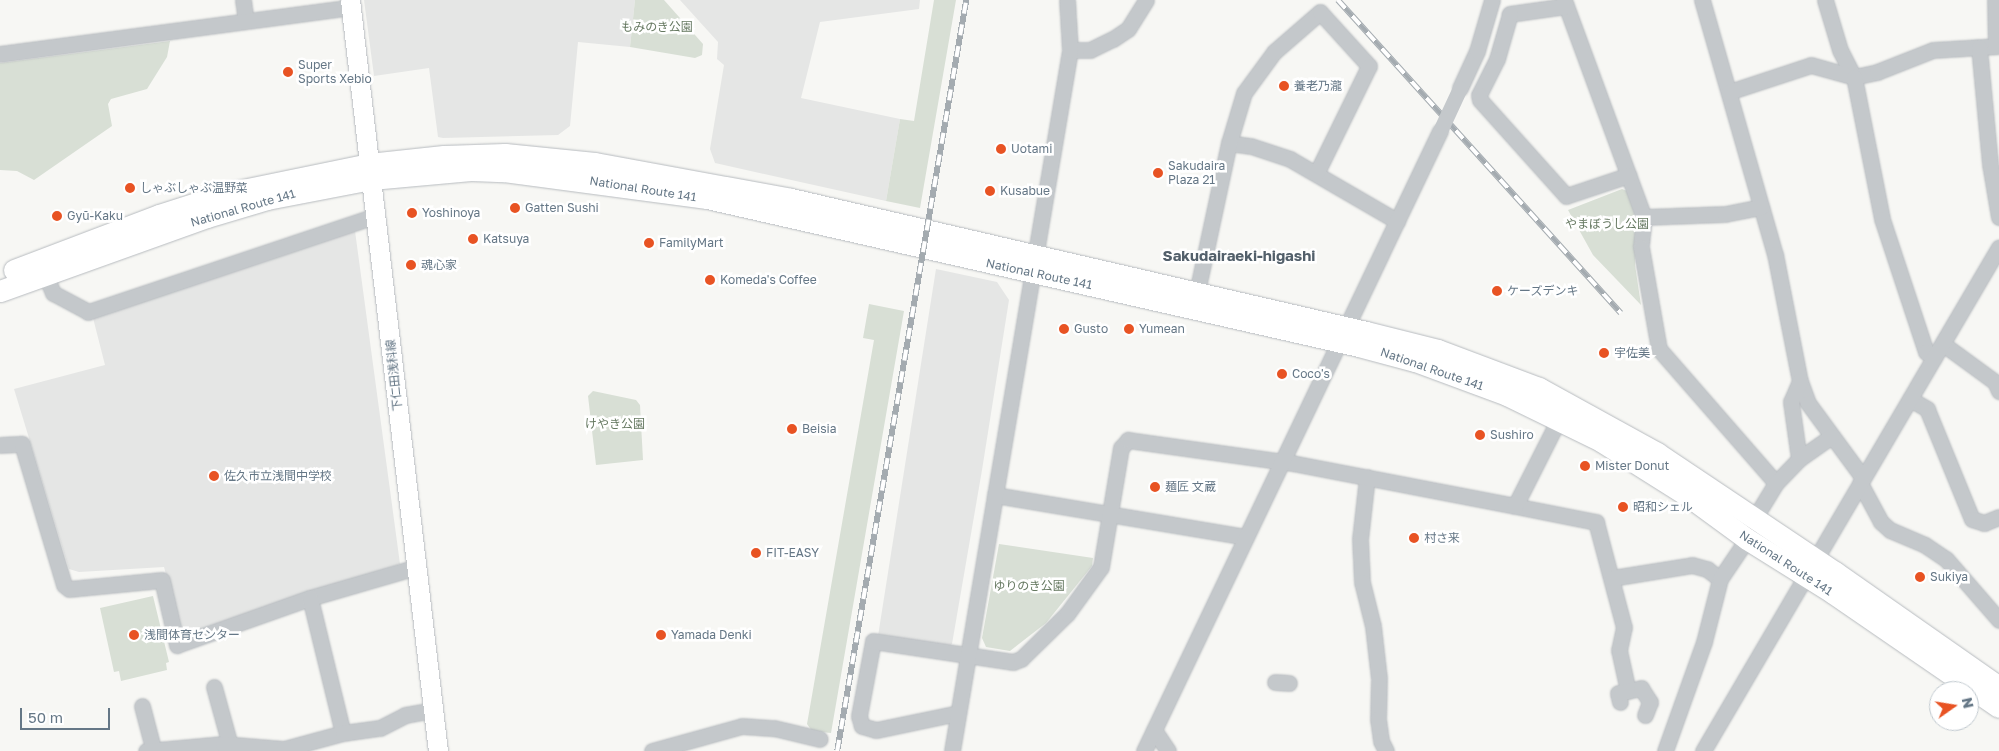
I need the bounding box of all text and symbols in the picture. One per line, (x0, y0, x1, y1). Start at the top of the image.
park label: もみのき公園 (621, 20, 693, 34)
place label: Super Sports Xebio (298, 58, 372, 86)
marker: Super Sports Xebio (282, 66, 294, 78)
place label: 養老乃瀧 (1294, 79, 1342, 93)
marker: 養老乃瀧 (1278, 80, 1290, 92)
place label: Uotami (1011, 142, 1052, 156)
marker: Uotami (995, 143, 1007, 155)
place label: Sakudaira Plaza 21 (1168, 159, 1225, 187)
marker: Sakudaira Plaza 21 (1152, 167, 1164, 179)
street label: National Route 141 (588, 173, 698, 205)
place label: しゃぶしゃぶ温野菜 (140, 181, 248, 195)
marker: しゃぶしゃぶ温野菜 (124, 182, 136, 194)
place label: Kusabue (1000, 184, 1050, 198)
marker: Kusabue (984, 185, 996, 197)
street label: National Route 141 (189, 186, 297, 230)
place label: Gatten Sushi (525, 201, 599, 215)
marker: Gatten Sushi (509, 202, 521, 214)
place label: Yoshinoya (422, 206, 480, 220)
marker: Yoshinoya (406, 207, 418, 219)
place label: Gyū-Kaku (67, 209, 123, 223)
marker: Gyū-Kaku (51, 210, 63, 222)
park label: やまぼうし公園 (1565, 217, 1649, 231)
place label: Katsuya (483, 232, 529, 246)
marker: Katsuya (467, 233, 479, 245)
place label: FamilyMart (659, 236, 724, 250)
marker: FamilyMart (643, 237, 655, 249)
district label: Sakudairaeki-higashi (1163, 247, 1315, 265)
street label: National Route 141 (985, 256, 1093, 292)
place label: 魂心家 (421, 258, 457, 272)
marker: 魂心家 (405, 259, 417, 271)
place label: Komeda's Coffee (720, 273, 817, 287)
marker: Komeda's Coffee (704, 274, 716, 286)
place label: ケーズデンキ (1507, 284, 1579, 298)
marker: ケーズデンキ (1491, 285, 1503, 297)
place label: Gusto (1074, 322, 1108, 336)
place label: Yumean (1139, 322, 1185, 336)
marker: Gusto (1058, 323, 1070, 335)
marker: Yumean (1123, 323, 1135, 335)
street label: 下仁田浅科線 (383, 338, 405, 412)
street label: National Route 141 (1378, 345, 1486, 393)
place label: 宇佐美 (1614, 346, 1650, 360)
marker: 宇佐美 (1598, 347, 1610, 359)
place label: Coco's (1292, 367, 1330, 381)
marker: Coco's (1276, 368, 1288, 380)
park label: けやき公園 (585, 417, 645, 431)
place label: Beisia (802, 422, 837, 436)
marker: Beisia (786, 423, 798, 435)
place label: Sushiro (1490, 428, 1534, 442)
marker: Sushiro (1474, 429, 1486, 441)
place label: Mister Donut (1595, 459, 1669, 473)
marker: Mister Donut (1579, 460, 1591, 472)
place label: 佐久市立浅間中学校 (224, 469, 332, 483)
marker: 佐久市立浅間中学校 (208, 470, 220, 482)
place label: 麺匠 文蔵 (1165, 480, 1216, 494)
marker: 麺匠 文蔵 (1149, 481, 1161, 493)
place label: 昭和シェル (1633, 500, 1693, 514)
marker: 昭和シェル (1617, 501, 1629, 513)
street label: National Route 141 (1737, 527, 1835, 599)
place label: 村さ来 (1424, 531, 1460, 545)
marker: 村さ来 (1408, 532, 1420, 544)
place label: FIT-EASY (766, 546, 819, 560)
marker: FIT-EASY (750, 547, 762, 559)
place label: Sukiya (1930, 570, 1968, 584)
marker: Sukiya (1914, 571, 1926, 583)
park label: ゆりのき公園 (993, 579, 1065, 593)
place label: 浅間体育センター (144, 628, 240, 642)
place label: Yamada Denki (671, 628, 752, 642)
marker: 浅間体育センター (128, 629, 140, 641)
marker: Yamada Denki (655, 629, 667, 641)
north arrow (1929, 681, 1979, 731)
text: N (1959, 696, 1978, 710)
scale bar (22, 698, 112, 730)
text: 50 m (28, 708, 63, 726)

